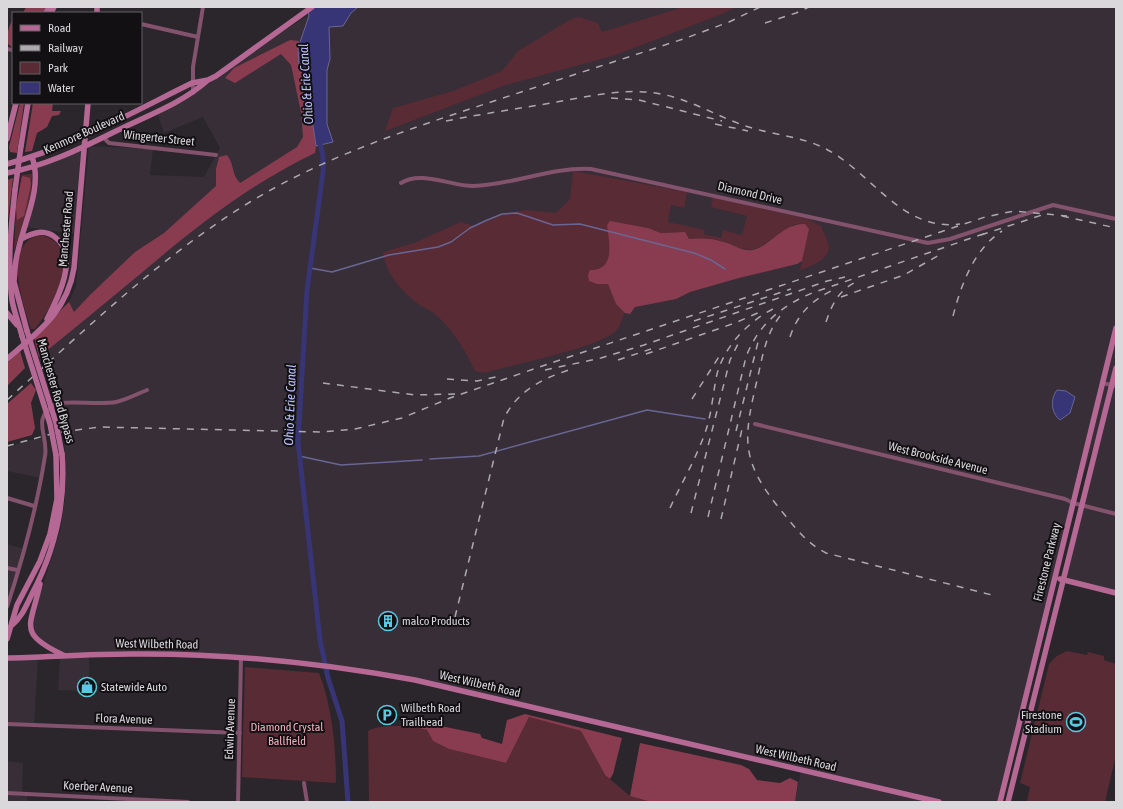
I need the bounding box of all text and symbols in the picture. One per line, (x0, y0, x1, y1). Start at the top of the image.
legend (12, 12, 142, 104)
text: Road (48, 21, 71, 35)
text: Railway (48, 41, 83, 55)
water label: Ohio & Erie Canal (296, 43, 316, 125)
text: Park (48, 61, 69, 75)
text: Water (48, 81, 75, 95)
street label: Kenmore Boulevard (41, 109, 127, 157)
street label: Wingerter Street (123, 127, 196, 149)
street label: Diamond Drive (716, 179, 784, 207)
street label: Manchester Road (56, 190, 76, 268)
street label: Manchester Road Bypass (34, 337, 78, 445)
water label: Ohio & Erie Canal (281, 364, 299, 446)
street label: West Brookside Avenue (887, 439, 989, 477)
street label: Firestone Parkway (1030, 521, 1064, 603)
building icon: malco Products (377, 610, 399, 632)
place label: malco Products (402, 614, 470, 628)
street label: West Wilbeth Road (116, 636, 198, 652)
street label: West Wilbeth Road (438, 668, 522, 700)
shop icon: Statewide Auto (76, 676, 98, 698)
place label: Statewide Auto (101, 680, 167, 694)
street label: Edwin Avenue (222, 698, 238, 760)
place label: Wilbeth Road Trailhead (401, 701, 461, 729)
parking icon: Wilbeth Road Trailhead (376, 704, 398, 726)
place label: Firestone Stadium (1021, 708, 1062, 736)
street label: Flora Avenue (95, 711, 153, 727)
sports icon: Firestone Stadium (1065, 711, 1087, 733)
park label: Diamond Crystal Ballfield (251, 720, 324, 748)
street label: West Wilbeth Road (754, 742, 838, 774)
street label: Koerber Avenue (63, 778, 133, 796)

